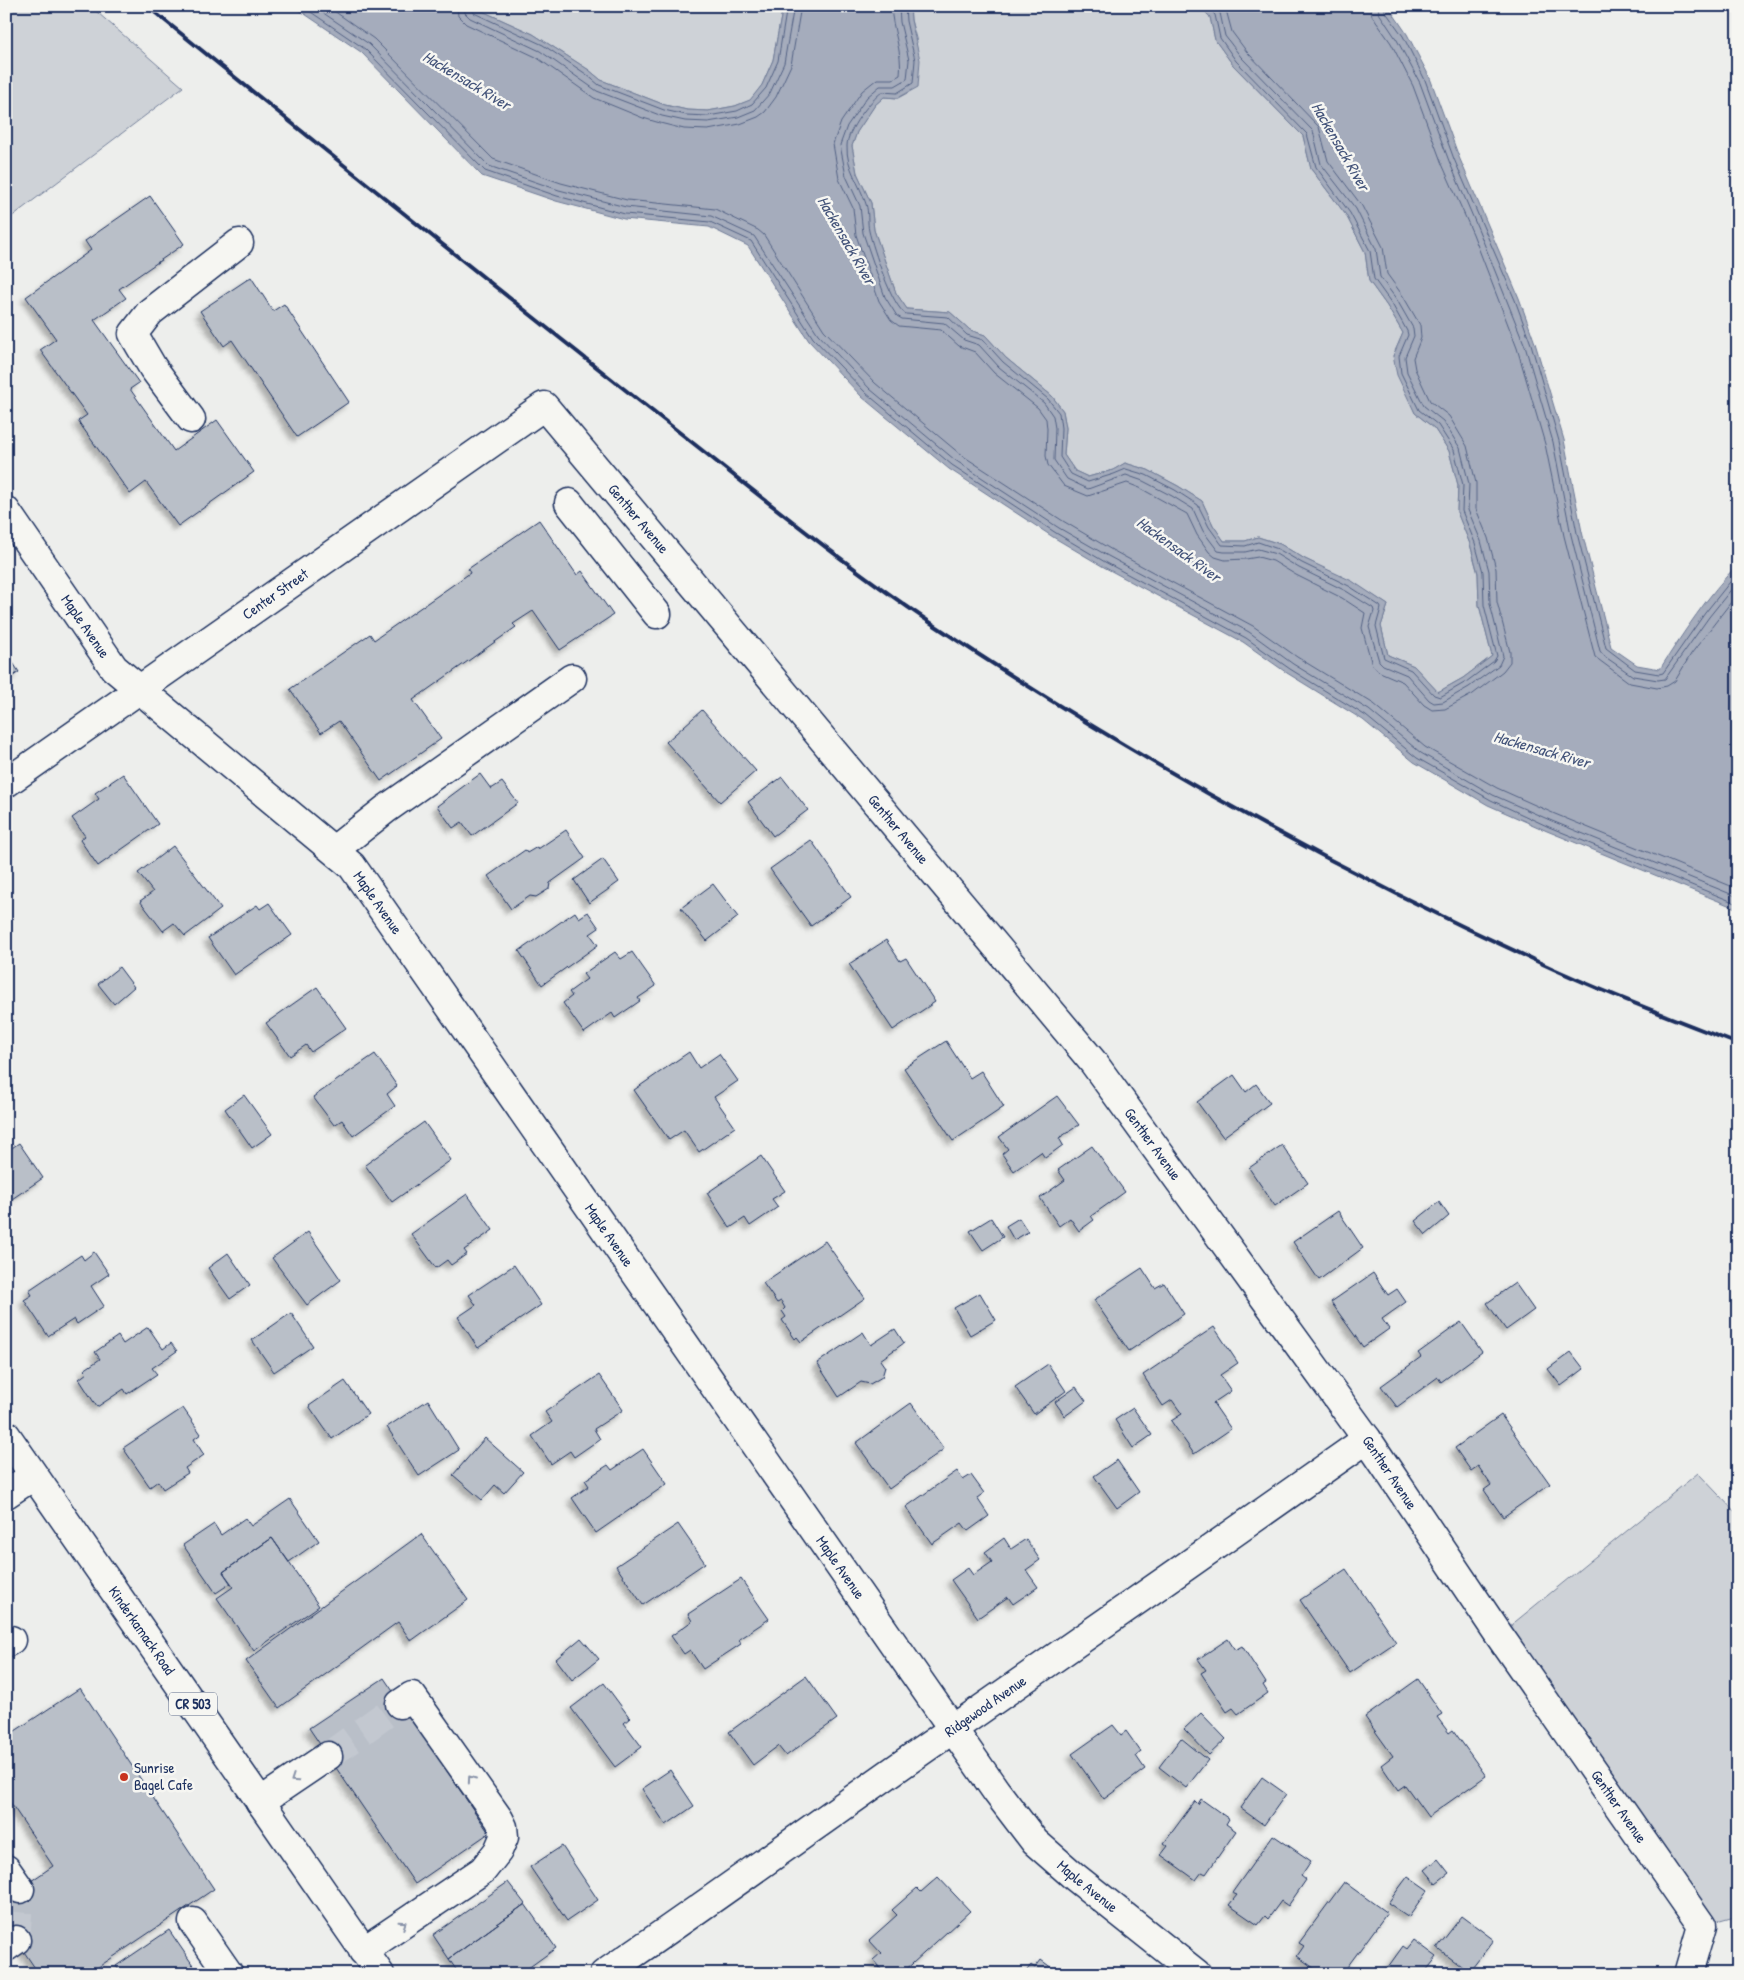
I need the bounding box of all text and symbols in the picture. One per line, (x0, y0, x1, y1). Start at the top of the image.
water label: Hackensack River (419, 45, 517, 116)
water label: Hackensack River (1307, 98, 1376, 196)
water label: Hackensack River (813, 192, 882, 290)
street label: Genther Avenue (604, 479, 674, 558)
water label: Hackensack River (1133, 511, 1227, 588)
street label: Center Street (238, 563, 313, 624)
street label: Maple Avenue (56, 590, 115, 662)
water label: Hackensack River (1491, 725, 1594, 774)
street label: Genther Avenue (863, 790, 934, 868)
street label: Maple Avenue (349, 867, 407, 938)
street label: Genther Avenue (1120, 1103, 1187, 1184)
street label: Maple Avenue (580, 1199, 639, 1271)
street label: Genther Avenue (1358, 1431, 1422, 1513)
street label: Maple Avenue (811, 1531, 870, 1603)
street label: Kinderkamack Road (104, 1582, 180, 1679)
street label: Ridgewood Avenue (940, 1670, 1030, 1742)
road number: CR 503 (169, 1692, 217, 1716)
place label: Sunrise Bagel Cafe (134, 1757, 193, 1795)
street label: Genther Avenue (1586, 1766, 1652, 1847)
marker: Sunrise Bagel Cafe (118, 1771, 130, 1783)
one-way arrow (290, 1773, 299, 1783)
one-way arrow (468, 1775, 477, 1785)
street label: Maple Avenue (1053, 1855, 1122, 1917)
one-way arrow (398, 1920, 407, 1930)

